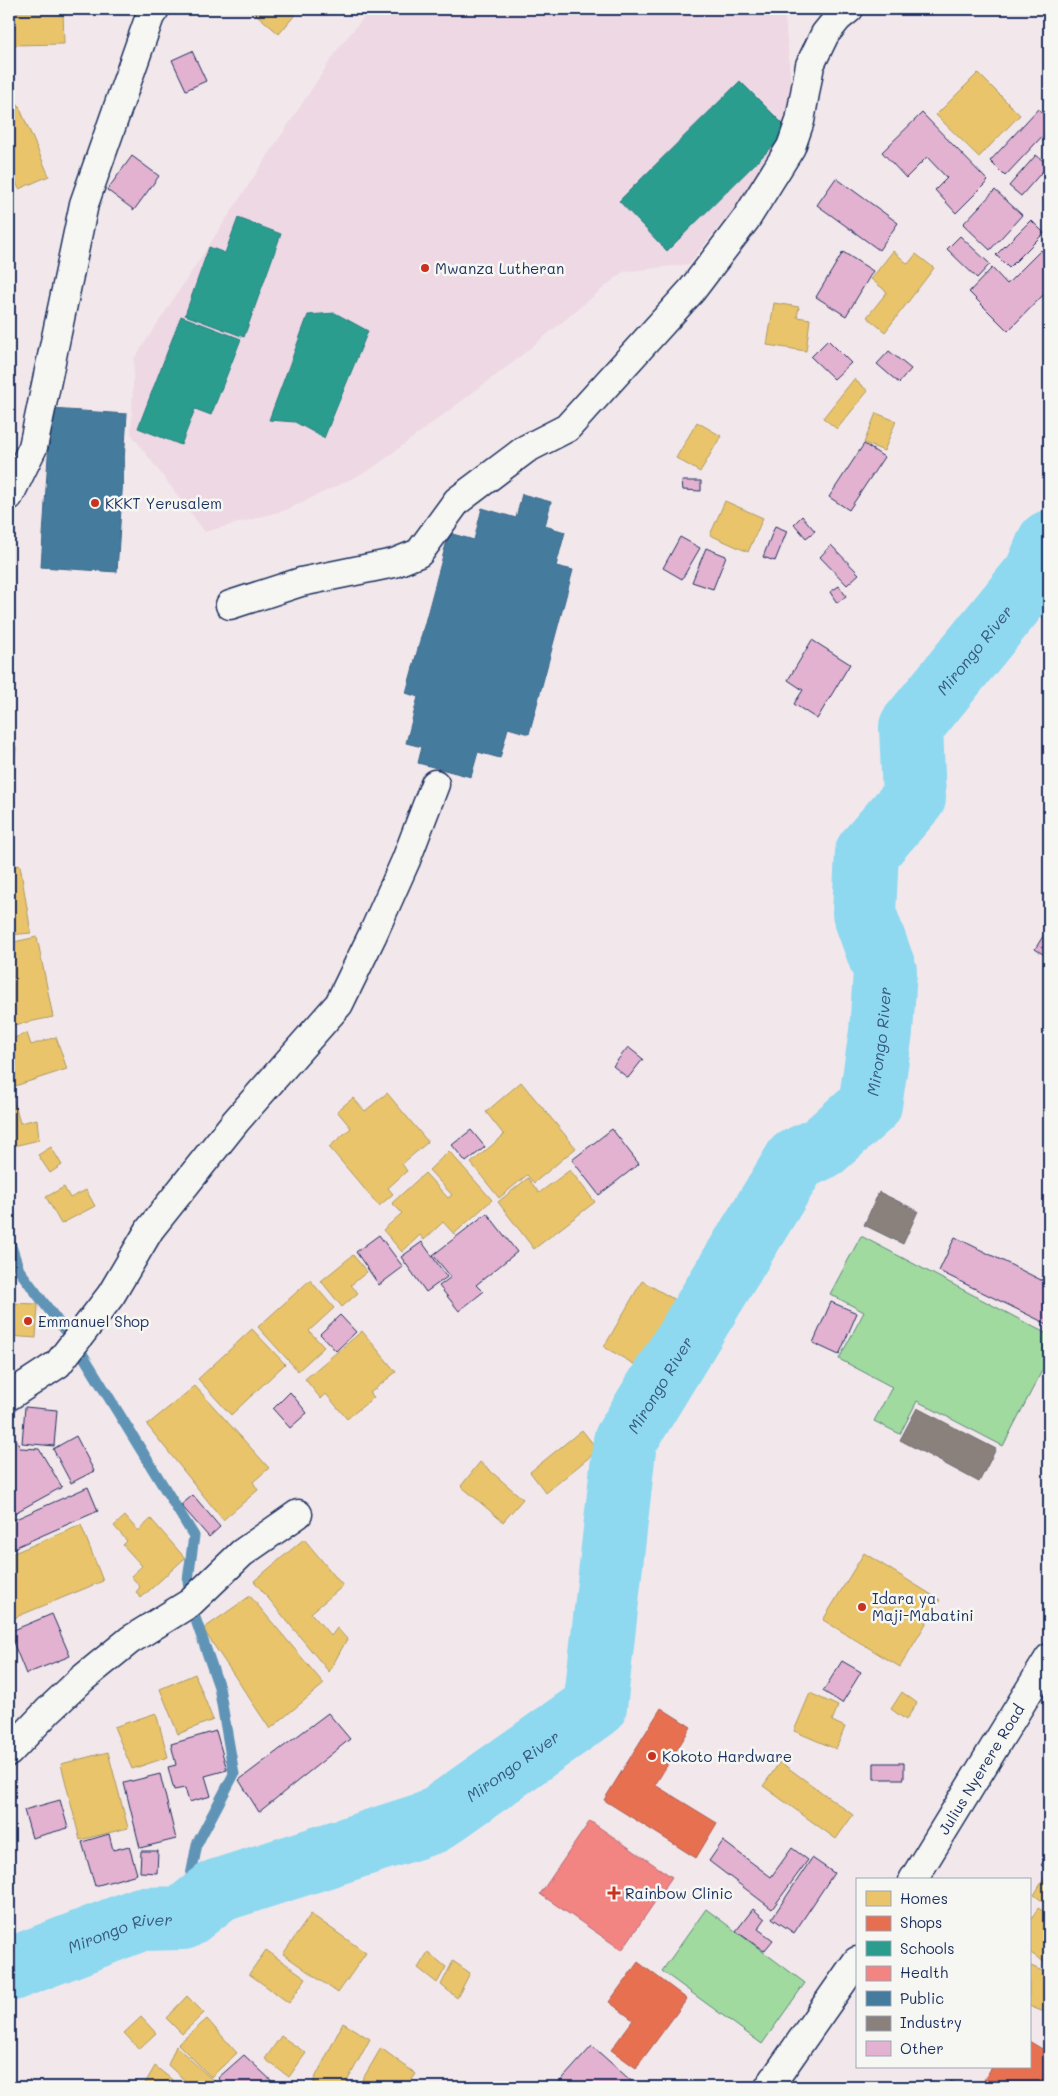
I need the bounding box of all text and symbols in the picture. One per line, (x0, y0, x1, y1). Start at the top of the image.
place label: Mwanza Lutheran (435, 258, 564, 278)
marker: Mwanza Lutheran (419, 262, 431, 274)
place label: KKKT Yerusalem (105, 493, 222, 513)
marker: KKKT Yerusalem (89, 497, 101, 509)
water label: Mirongo River (931, 600, 1017, 699)
water label: Mirongo River (861, 986, 894, 1097)
place label: Emmanuel Shop (38, 1311, 149, 1331)
marker: Emmanuel Shop (22, 1315, 34, 1327)
water label: Mirongo River (622, 1332, 697, 1437)
place label: Idara ya Maji-Mabatini (872, 1588, 974, 1625)
marker: Idara ya Maji-Mabatini (856, 1601, 868, 1613)
street label: Julius Nyerere Road (933, 1700, 1028, 1838)
water label: Mirongo River (461, 1725, 563, 1806)
place label: Kokoto Hardware (662, 1746, 792, 1766)
marker: Kokoto Hardware (646, 1750, 658, 1762)
legend (856, 1878, 1030, 2068)
place label: Rainbow Clinic (625, 1883, 733, 1903)
marker: Rainbow Clinic (607, 1886, 621, 1900)
text: Homes (900, 1888, 948, 1908)
water label: Mirongo River (64, 1908, 173, 1957)
text: Shops (900, 1912, 942, 1932)
text: Schools (900, 1938, 955, 1958)
text: Health (900, 1962, 948, 1982)
text: Public (900, 1988, 944, 2008)
text: Industry (900, 2012, 962, 2032)
text: Other (900, 2038, 944, 2058)

